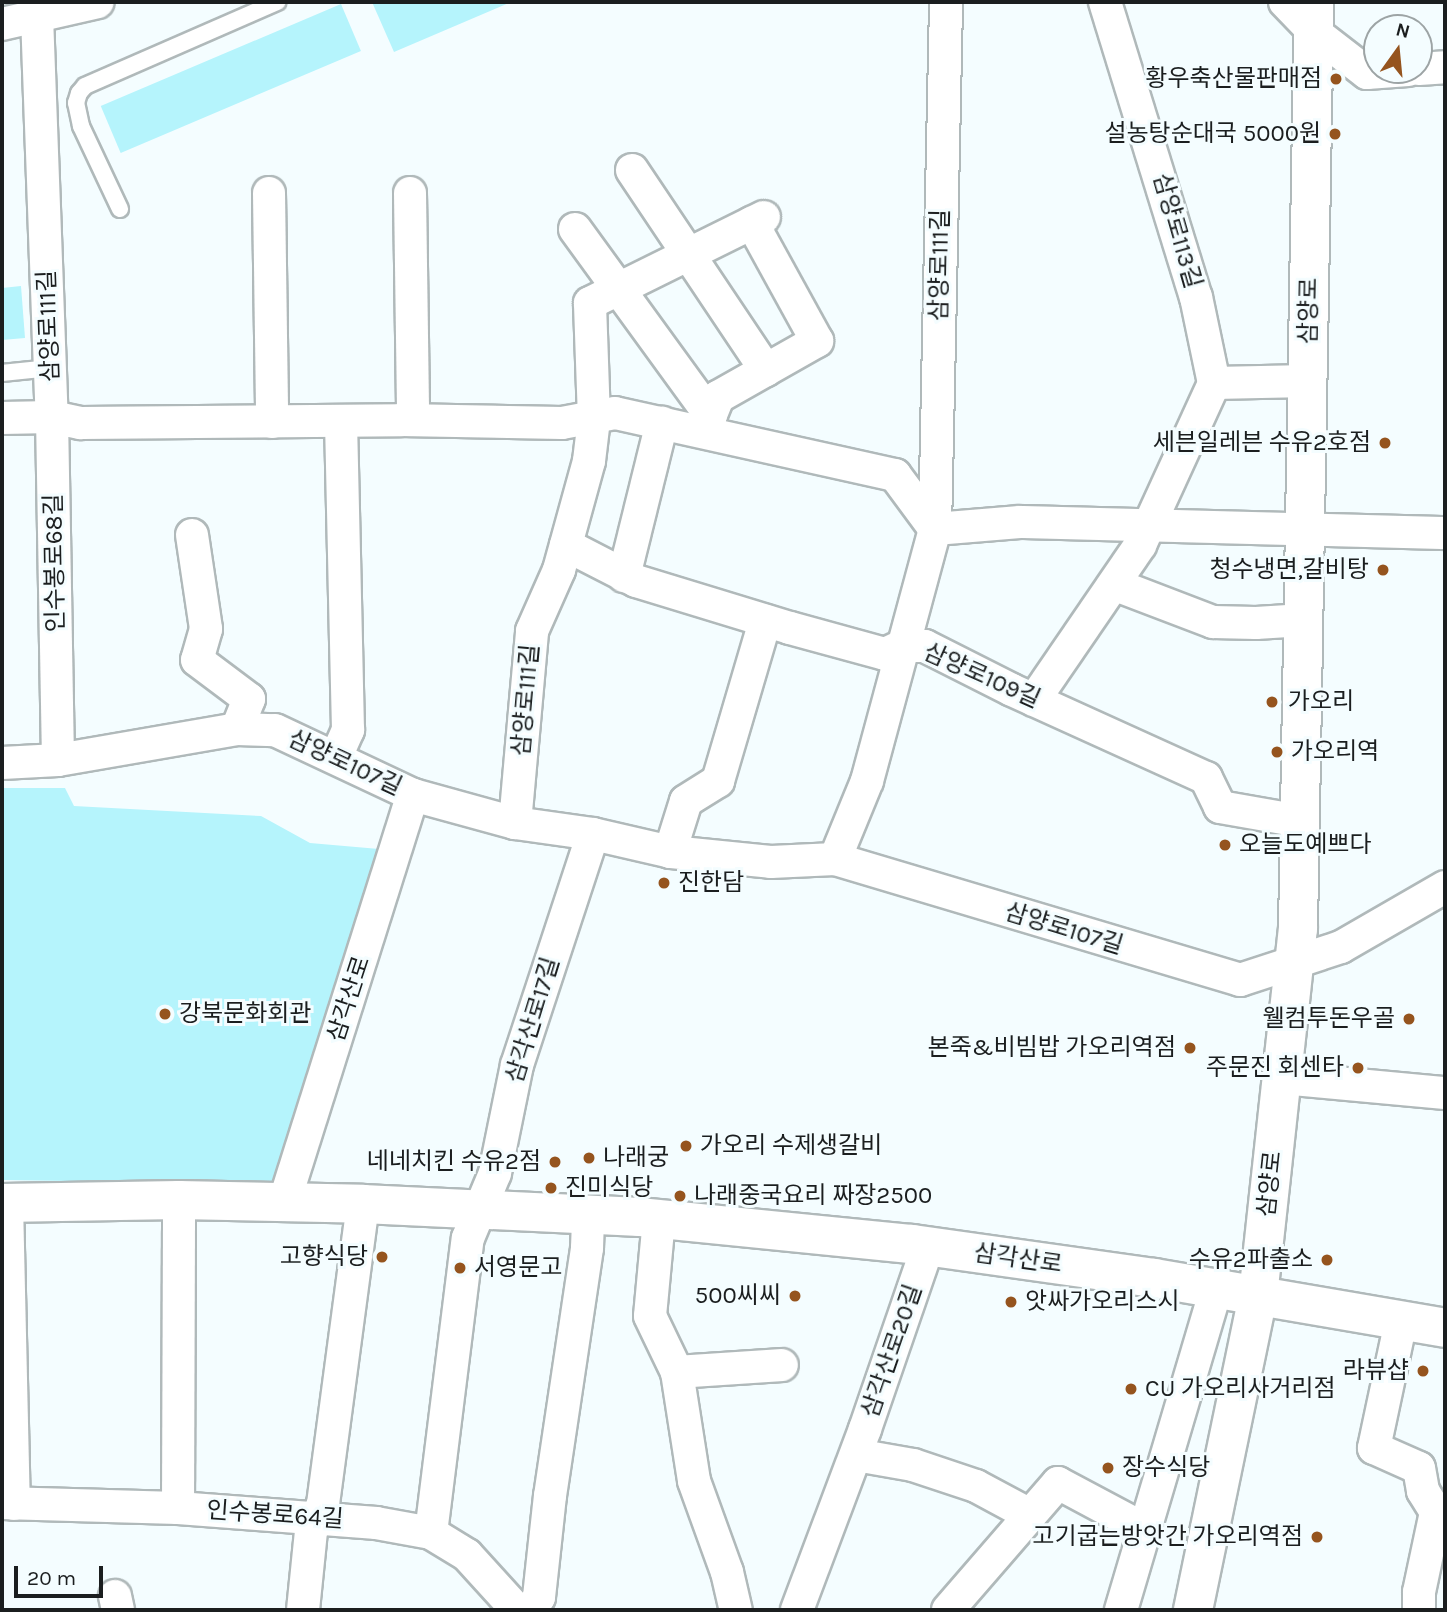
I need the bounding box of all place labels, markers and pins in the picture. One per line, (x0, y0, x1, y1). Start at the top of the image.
place label: 황우축산물판매점 (1145, 65, 1322, 93)
marker: 황우축산물판매점 (1328, 71, 1344, 87)
place label: 설농탕순대국 5000원 (1104, 120, 1321, 148)
marker: 설농탕순대국 5000원 (1327, 126, 1343, 142)
place label: 세븐일레븐 수유2호점 (1153, 429, 1371, 457)
marker: 세븐일레븐 수유2호점 (1377, 435, 1393, 451)
place label: 청수냉면,갈비탕 (1209, 556, 1369, 584)
marker: 청수냉면,갈비탕 (1375, 562, 1391, 578)
place label: 가오리 (1288, 688, 1354, 716)
marker: 가오리 (1262, 692, 1282, 712)
place label: 가오리역 (1291, 738, 1379, 766)
marker: 가오리역 (1269, 744, 1285, 760)
place label: 오늘도예쁘다 (1239, 831, 1371, 859)
marker: 오늘도예쁘다 (1217, 837, 1233, 853)
place label: 진한담 (678, 869, 744, 897)
marker: 진한담 (656, 875, 672, 891)
place label: 강북문화회관 (179, 1000, 311, 1028)
place label: 웰컴투돈우골 (1263, 1005, 1395, 1033)
marker: 강북문화회관 (157, 1006, 173, 1022)
marker: 웰컴투돈우골 (1401, 1011, 1417, 1027)
place label: 본죽&비빔밥 가오리역점 (928, 1034, 1176, 1062)
marker: 본죽&비빔밥 가오리역점 (1182, 1040, 1198, 1056)
place label: 주문진 회센타 (1206, 1054, 1344, 1082)
marker: 주문진 회센타 (1350, 1060, 1366, 1076)
place label: 가오리 수제생갈비 (700, 1132, 882, 1160)
marker: 가오리 수제생갈비 (678, 1138, 694, 1154)
place label: 나래궁 (603, 1144, 669, 1172)
place label: 네네치킨 수유2점 (367, 1148, 541, 1176)
marker: 나래궁 (581, 1150, 597, 1166)
marker: 네네치킨 수유2점 (547, 1154, 563, 1170)
place label: 진미식당 (565, 1174, 653, 1202)
marker: 진미식당 (543, 1180, 559, 1196)
place label: 나래중국요리 짜장2500 (694, 1182, 932, 1210)
marker: 나래중국요리 짜장2500 (672, 1188, 688, 1204)
place label: 고향식당 (280, 1243, 368, 1271)
place label: 수유2파출소 (1189, 1246, 1313, 1274)
marker: 고향식당 (374, 1249, 390, 1265)
marker: 수유2파출소 (1319, 1252, 1335, 1268)
place label: 서영문고 (474, 1254, 562, 1282)
marker: 서영문고 (452, 1260, 468, 1276)
place label: 500씨씨 (695, 1282, 781, 1310)
marker: 500씨씨 (787, 1288, 803, 1304)
place label: 앗싸가오리스시 (1025, 1288, 1180, 1316)
marker: 앗싸가오리스시 (1003, 1294, 1019, 1310)
place label: 라뷰샵 (1343, 1357, 1409, 1385)
marker: 라뷰샵 (1415, 1363, 1431, 1379)
place label: CU 가오리사거리점 (1145, 1375, 1336, 1403)
marker: CU 가오리사거리점 (1123, 1381, 1139, 1397)
place label: 장수식당 (1122, 1454, 1210, 1482)
marker: 장수식당 (1100, 1460, 1116, 1476)
place label: 고기굽는방앗간 가오리역점 (1032, 1523, 1303, 1551)
marker: 고기굽는방앗간 가오리역점 (1309, 1529, 1325, 1545)

